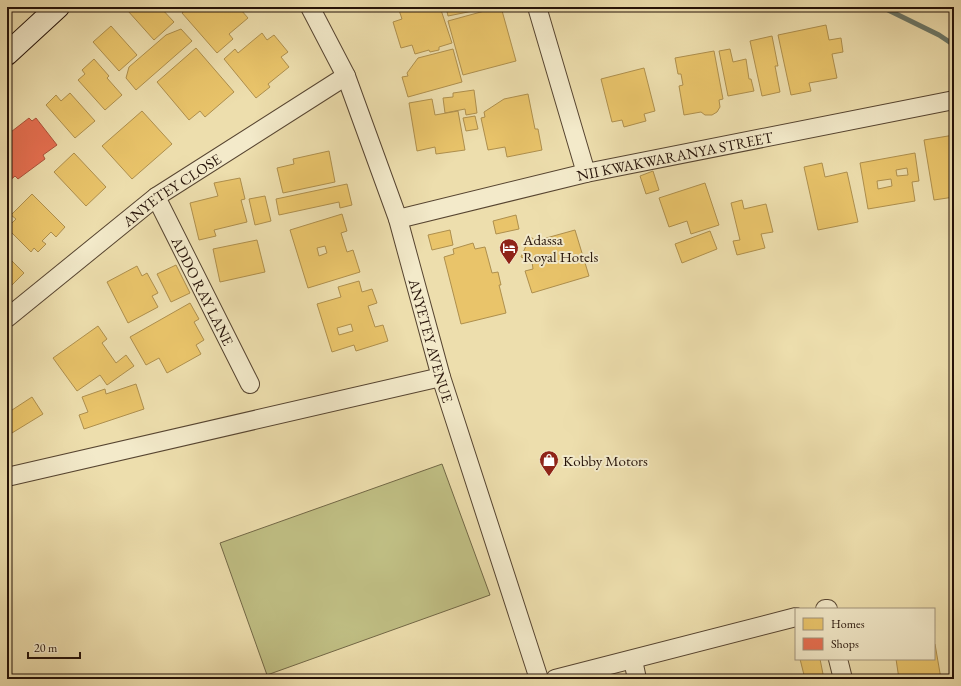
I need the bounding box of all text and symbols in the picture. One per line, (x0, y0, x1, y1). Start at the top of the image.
street label: NII KWAKWARANYA STREET (575, 126, 775, 184)
street label: ANYETEY CLOSE (117, 148, 225, 231)
place label: Adassa Royal Hotels (522, 230, 598, 266)
street label: ADDO RAY LANE (167, 232, 239, 349)
hotel icon: Adassa Royal Hotels (498, 237, 520, 265)
street label: ANYETEY AVENUE (405, 275, 458, 405)
shop icon: Kobby Motors (538, 449, 560, 477)
place label: Kobby Motors (563, 451, 648, 470)
legend (795, 608, 935, 660)
text: Homes (831, 616, 865, 632)
scale bar (28, 634, 80, 660)
text: Shops (831, 636, 859, 652)
text: 20 m (34, 640, 58, 656)

